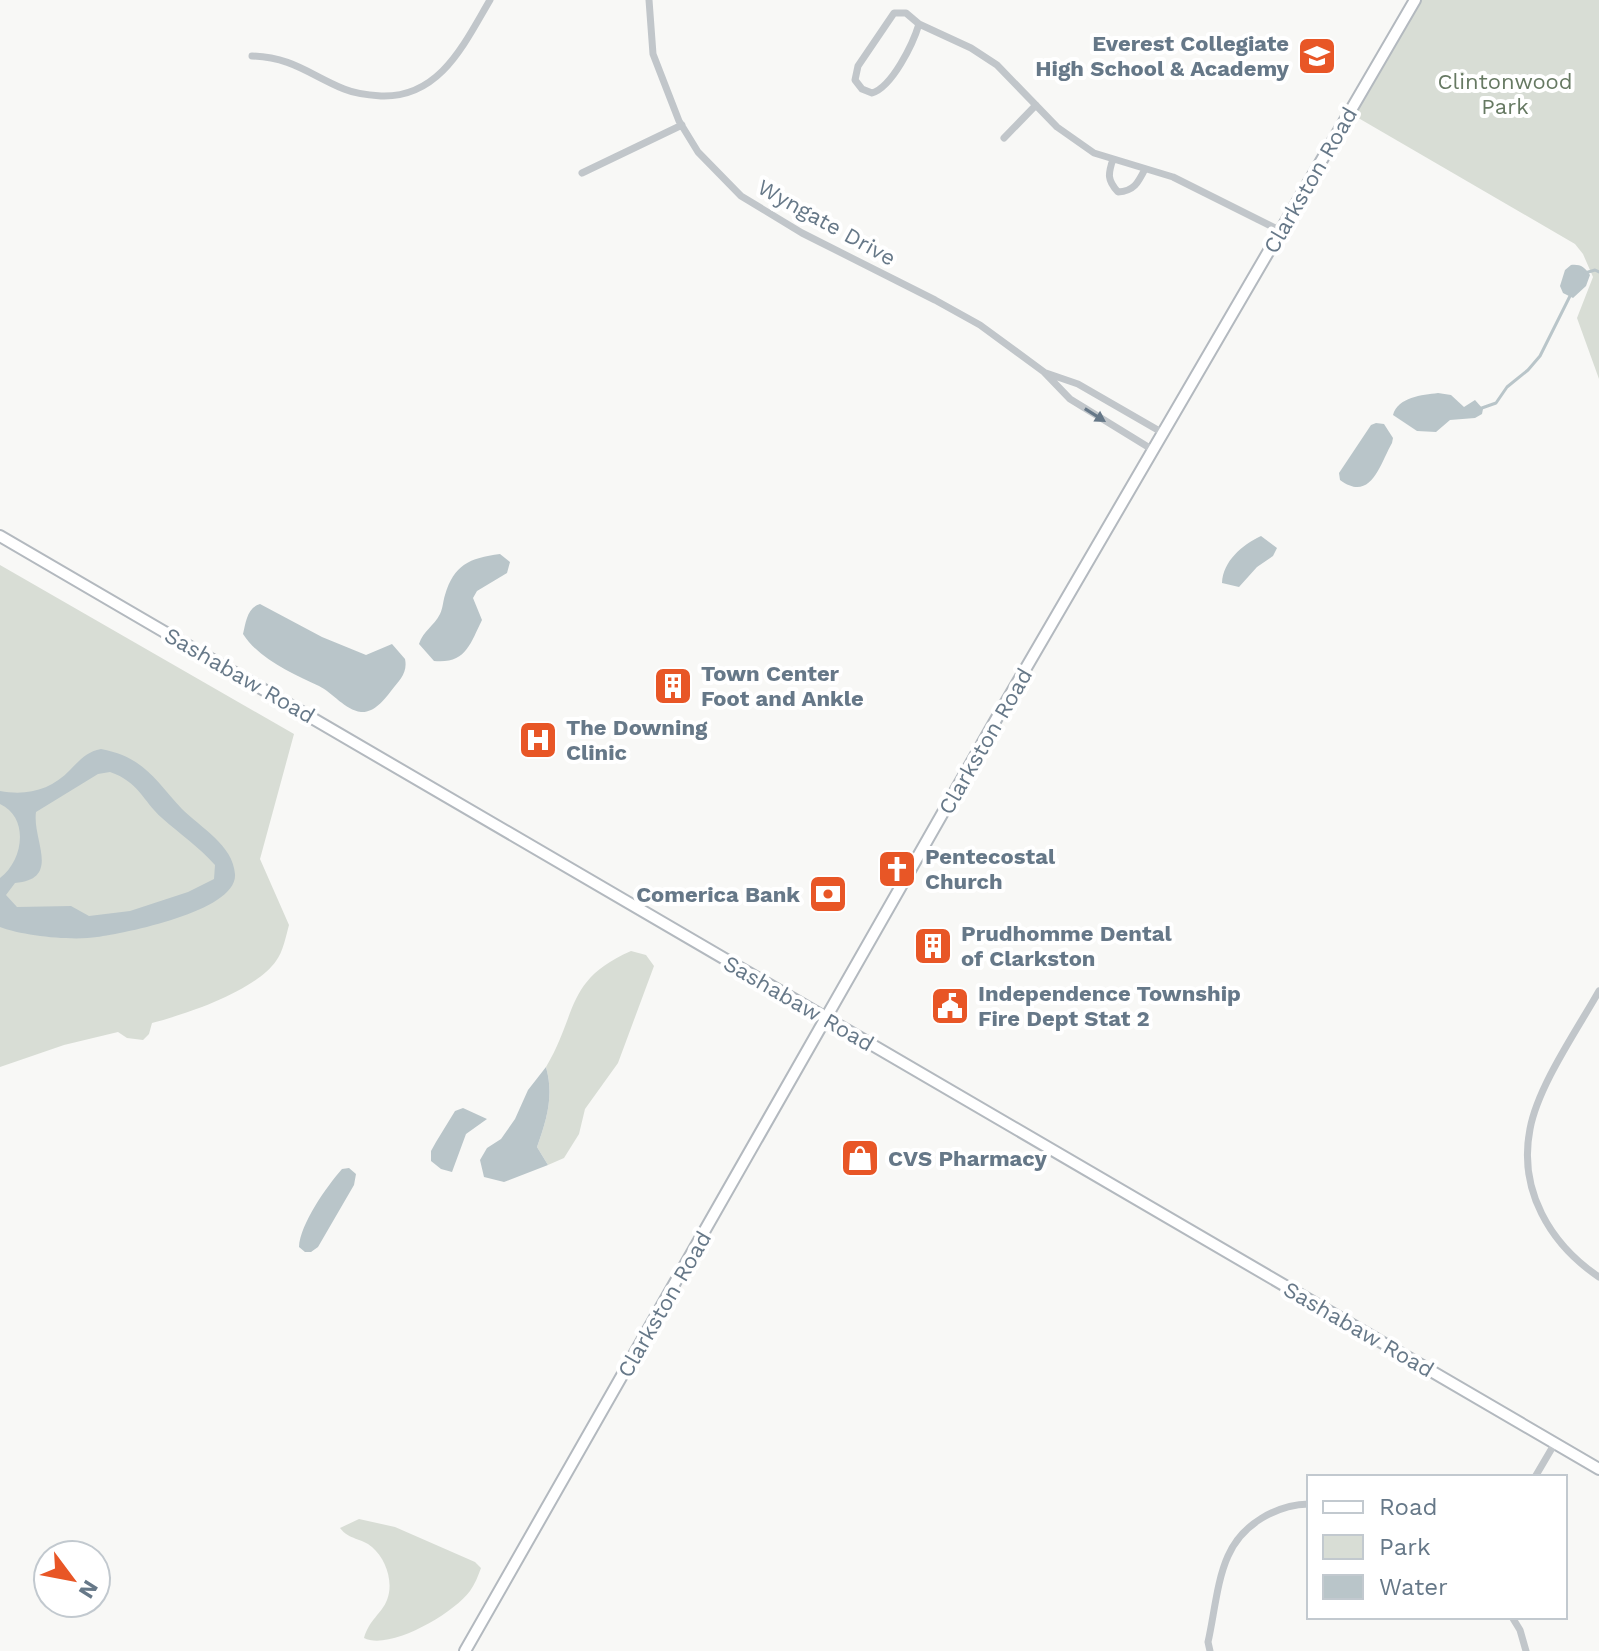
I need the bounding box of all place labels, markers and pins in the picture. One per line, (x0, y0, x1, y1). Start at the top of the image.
place label: Everest Collegiate High School & Academy (1035, 31, 1290, 81)
school or university icon: Everest Collegiate High School & Academy (1296, 35, 1338, 77)
place label: Town Center Foot and Ankle (701, 661, 864, 711)
building icon: Town Center Foot and Ankle (652, 665, 694, 707)
place label: The Downing Clinic (566, 715, 708, 765)
hospital icon: The Downing Clinic (517, 719, 559, 761)
place label: Pentecostal Church (925, 844, 1056, 894)
church icon: Pentecostal Church (876, 848, 918, 890)
bank icon: Comerica Bank (807, 873, 849, 915)
place label: Comerica Bank (636, 882, 800, 907)
place label: Prudhomme Dental of Clarkston (961, 921, 1172, 971)
building icon: Prudhomme Dental of Clarkston (912, 925, 954, 967)
place label: Independence Township Fire Dept Stat 2 (978, 981, 1241, 1031)
public building icon: Independence Township Fire Dept Stat 2 (929, 985, 971, 1027)
shop icon: CVS Pharmacy (839, 1137, 881, 1179)
place label: CVS Pharmacy (888, 1146, 1048, 1171)

